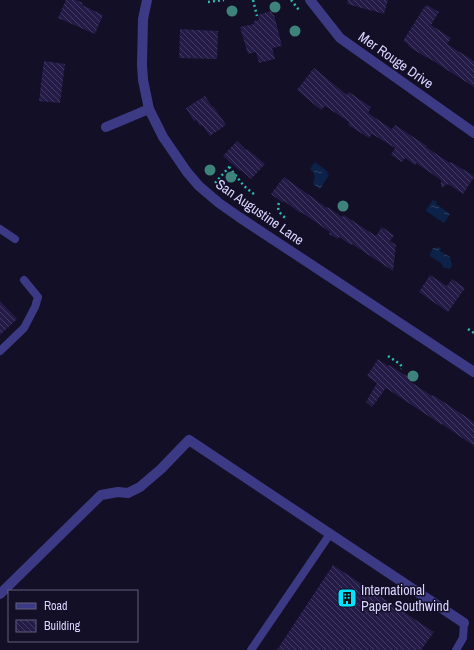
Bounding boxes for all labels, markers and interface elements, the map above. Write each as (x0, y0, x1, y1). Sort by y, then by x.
street label: Mer Rouge Drive (355, 28, 437, 92)
street label: San Augustine Lane (212, 175, 308, 249)
place label: International Paper Southwind (361, 581, 449, 615)
building icon: International Paper Southwind (336, 587, 358, 609)
legend (8, 590, 138, 642)
text: Road (44, 598, 68, 614)
text: Building (44, 618, 81, 634)

